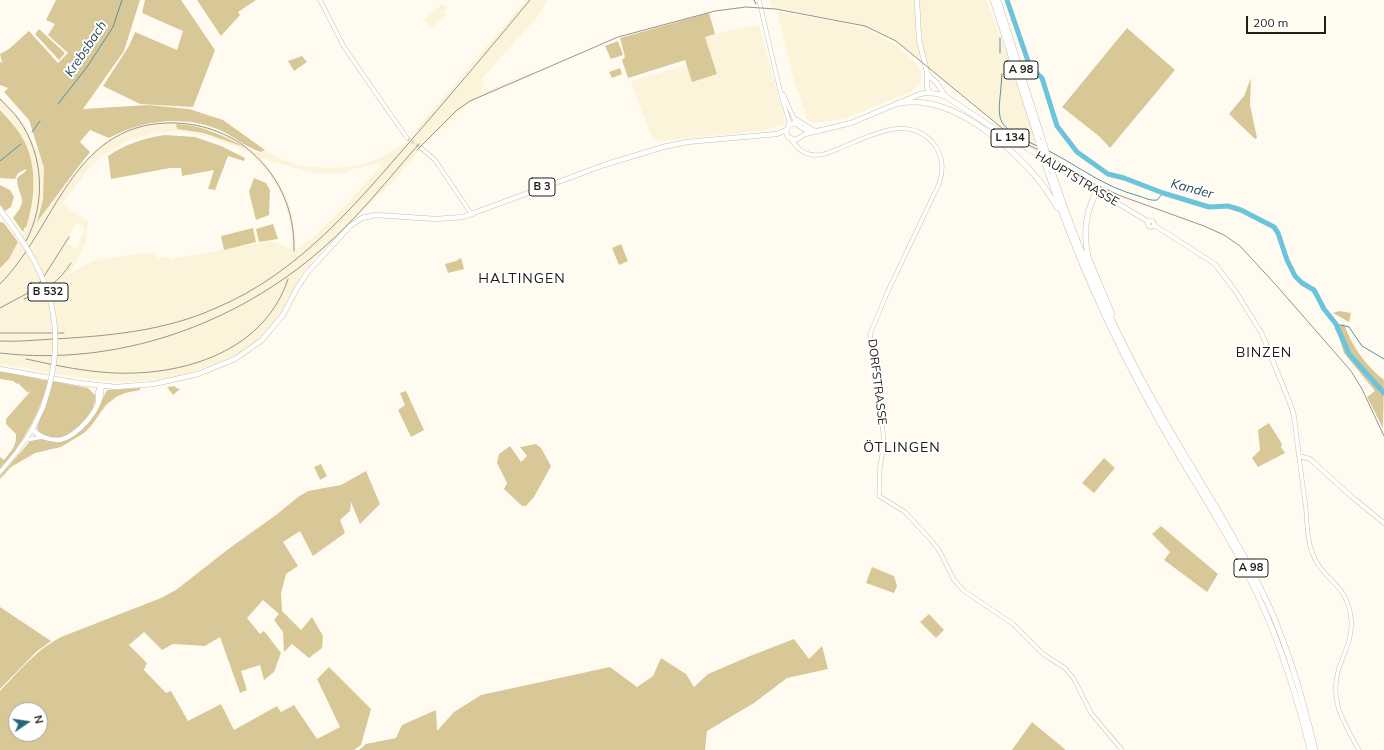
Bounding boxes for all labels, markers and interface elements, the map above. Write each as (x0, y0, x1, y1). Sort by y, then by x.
scale bar (1248, 8, 1328, 34)
text: 200 m (1253, 15, 1288, 30)
water label: Krebsbach (62, 18, 110, 80)
road number: A 98 (1004, 61, 1038, 79)
road number: L 134 (991, 129, 1029, 147)
street label: HAUPTSTRASSE (1033, 148, 1121, 210)
water label: Kander (1169, 176, 1215, 202)
road number: B 3 (529, 178, 555, 196)
district label: HALTINGEN (478, 271, 566, 287)
road number: B 532 (28, 283, 68, 301)
street label: DORFSTRASSE (865, 338, 889, 426)
district label: BINZEN (1236, 345, 1292, 361)
district label: ÖTLINGEN (863, 440, 941, 456)
road number: A 98 (1234, 559, 1268, 577)
north arrow (8, 702, 48, 742)
text: N (31, 714, 46, 725)

